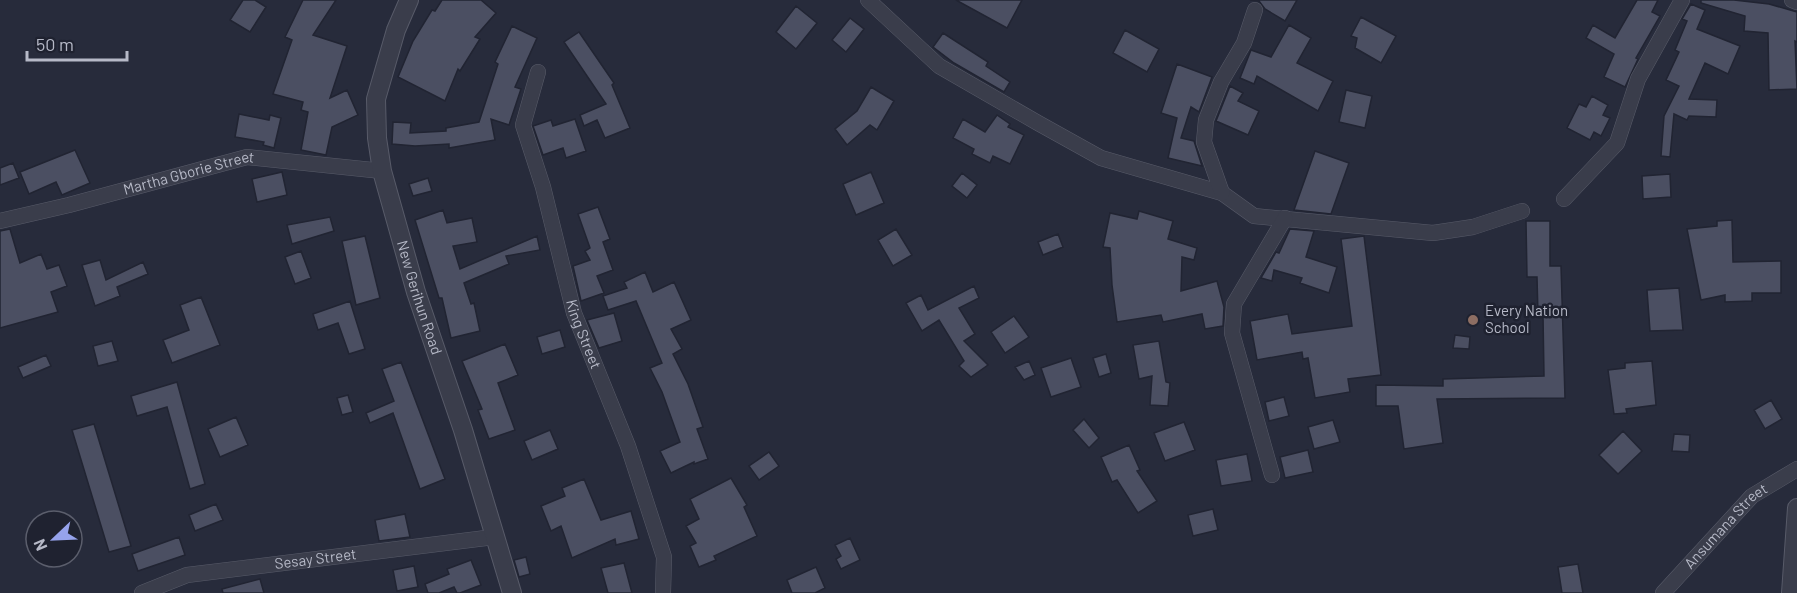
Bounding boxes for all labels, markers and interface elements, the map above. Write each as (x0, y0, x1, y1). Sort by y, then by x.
scale bar (27, 24, 128, 62)
text: 50 m (36, 33, 74, 55)
street label: Martha Gborie Street (121, 147, 255, 198)
street label: New Gerihun Road (394, 238, 447, 357)
street label: King Street (563, 297, 606, 371)
place label: Every Nation School (1485, 301, 1568, 336)
marker: Every Nation School (1466, 313, 1480, 327)
street label: Ansumana Street (1680, 479, 1770, 572)
north arrow (24, 509, 84, 569)
text: N (29, 536, 51, 554)
street label: Sesay Street (273, 544, 357, 572)

